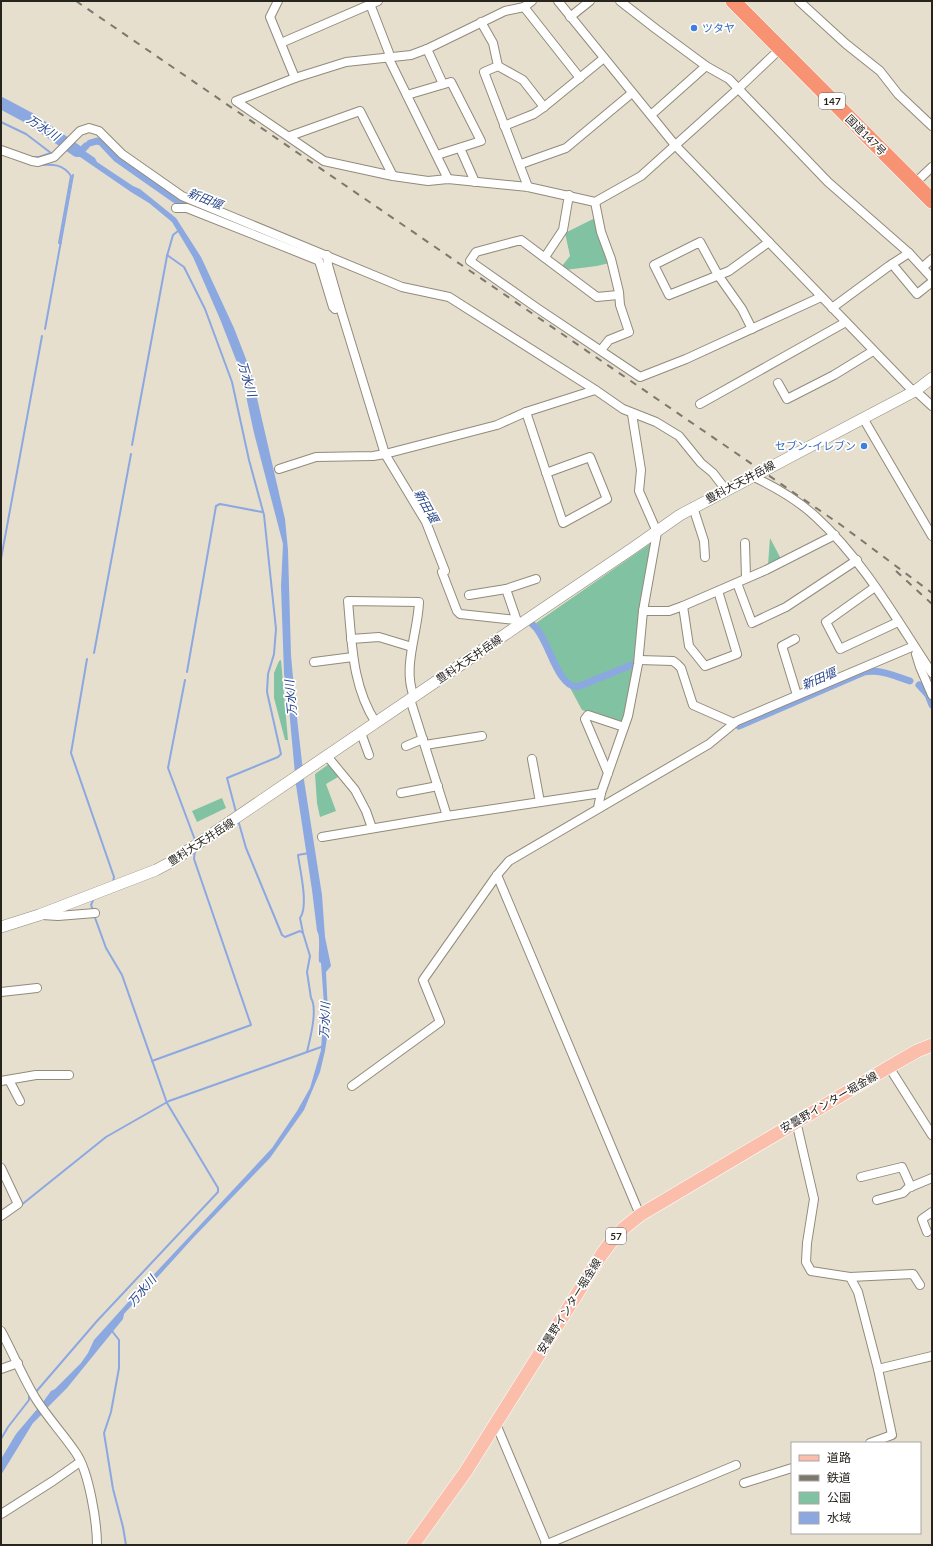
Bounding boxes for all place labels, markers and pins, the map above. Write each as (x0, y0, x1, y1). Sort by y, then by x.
place label: ツタヤ (702, 21, 735, 34)
marker: ツタヤ (689, 23, 699, 33)
place label: セブン-イレブン (775, 439, 856, 452)
marker: セブン-イレブン (859, 441, 869, 451)

